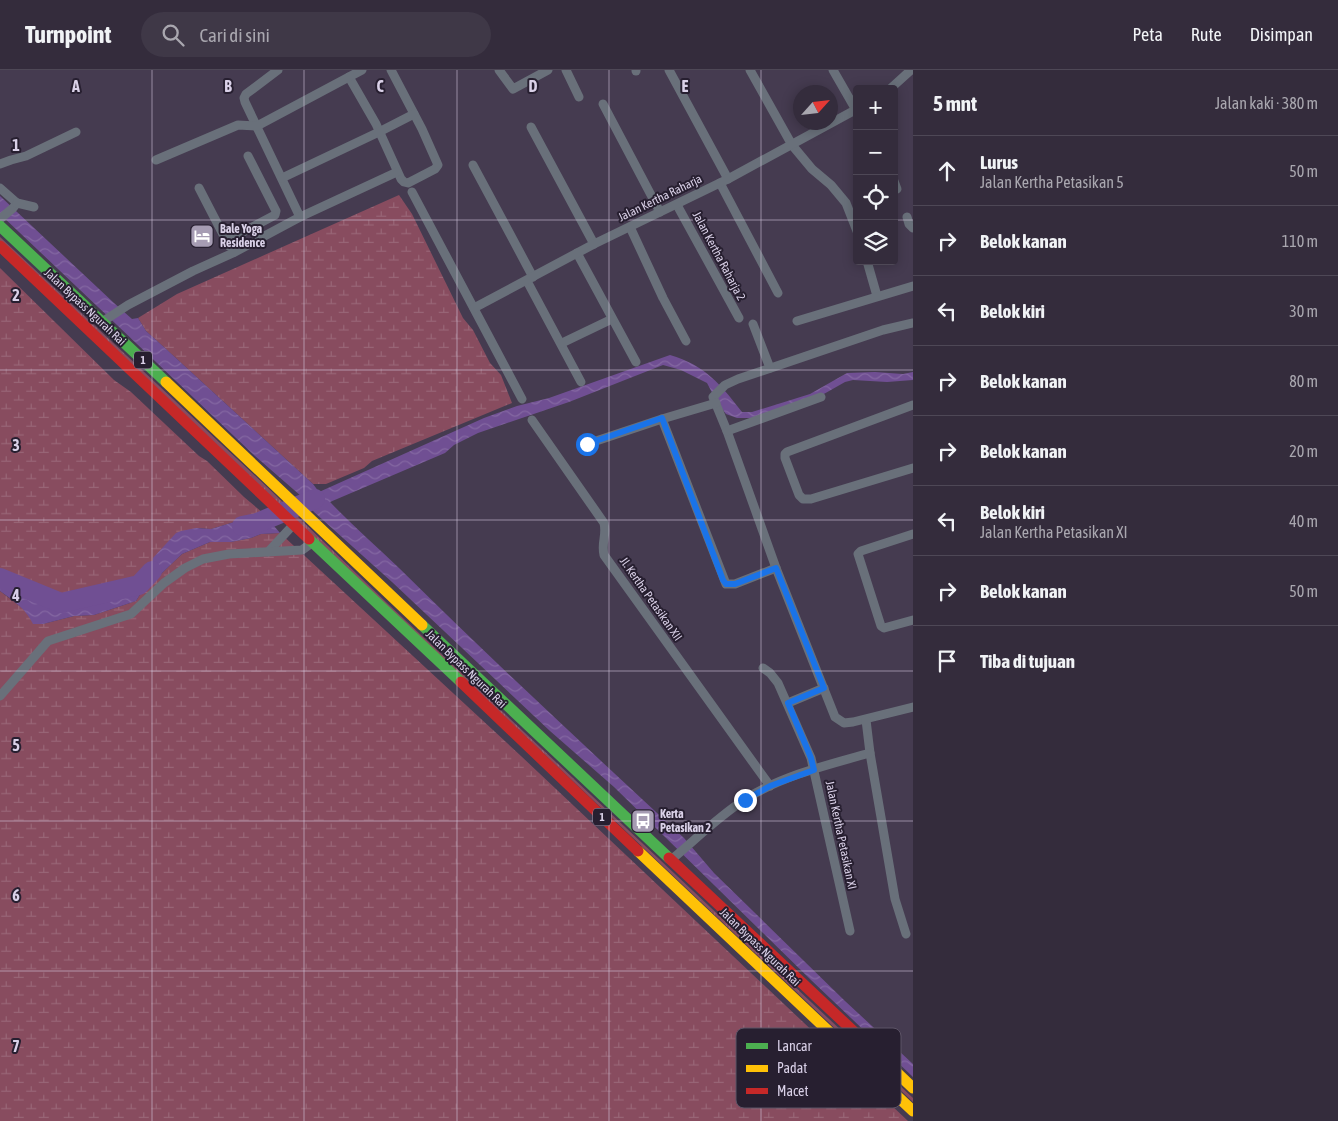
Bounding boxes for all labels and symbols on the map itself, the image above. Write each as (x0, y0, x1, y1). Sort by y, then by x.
text: A (71, 77, 80, 95)
text: B (224, 77, 232, 95)
text: C (376, 77, 384, 95)
text: D (529, 77, 538, 95)
text: E (682, 77, 689, 95)
north arrow (793, 85, 838, 130)
text: 1 (12, 136, 20, 154)
street label: Jalan Kertha Raharja (616, 172, 704, 224)
street label: Jalan Kertha Raharja 2 (690, 209, 748, 303)
place label: Bale Yoga Residence (220, 222, 266, 250)
hotel icon: Bale Yoga Residence (189, 223, 215, 249)
street label: Jalan Bypass Ngurah Rai (41, 266, 129, 348)
text: 2 (12, 286, 20, 304)
road number: 1 (134, 352, 152, 368)
route start (576, 433, 599, 456)
text: 3 (12, 436, 20, 454)
street label: Jl. Kertha Petasikan XII (617, 554, 685, 644)
text: 4 (11, 586, 20, 604)
street label: Jalan Bypass Ngurah Rai (423, 627, 509, 711)
text: 5 (12, 736, 20, 754)
street label: Jalan Kertha Petasikan XI (823, 779, 859, 891)
route end (734, 789, 757, 812)
place label: Kerta Petasikan 2 (660, 807, 712, 835)
bus stop icon: Kerta Petasikan 2 (630, 808, 656, 834)
road number: 1 (593, 809, 611, 826)
text: 6 (12, 886, 20, 904)
street label: Jalan Bypass Ngurah Rai (717, 905, 803, 989)
legend (736, 1028, 901, 1108)
text: 7 (12, 1037, 20, 1055)
text: Lancar (777, 1038, 812, 1054)
text: Padat (777, 1060, 807, 1076)
text: Macet (777, 1083, 808, 1099)

